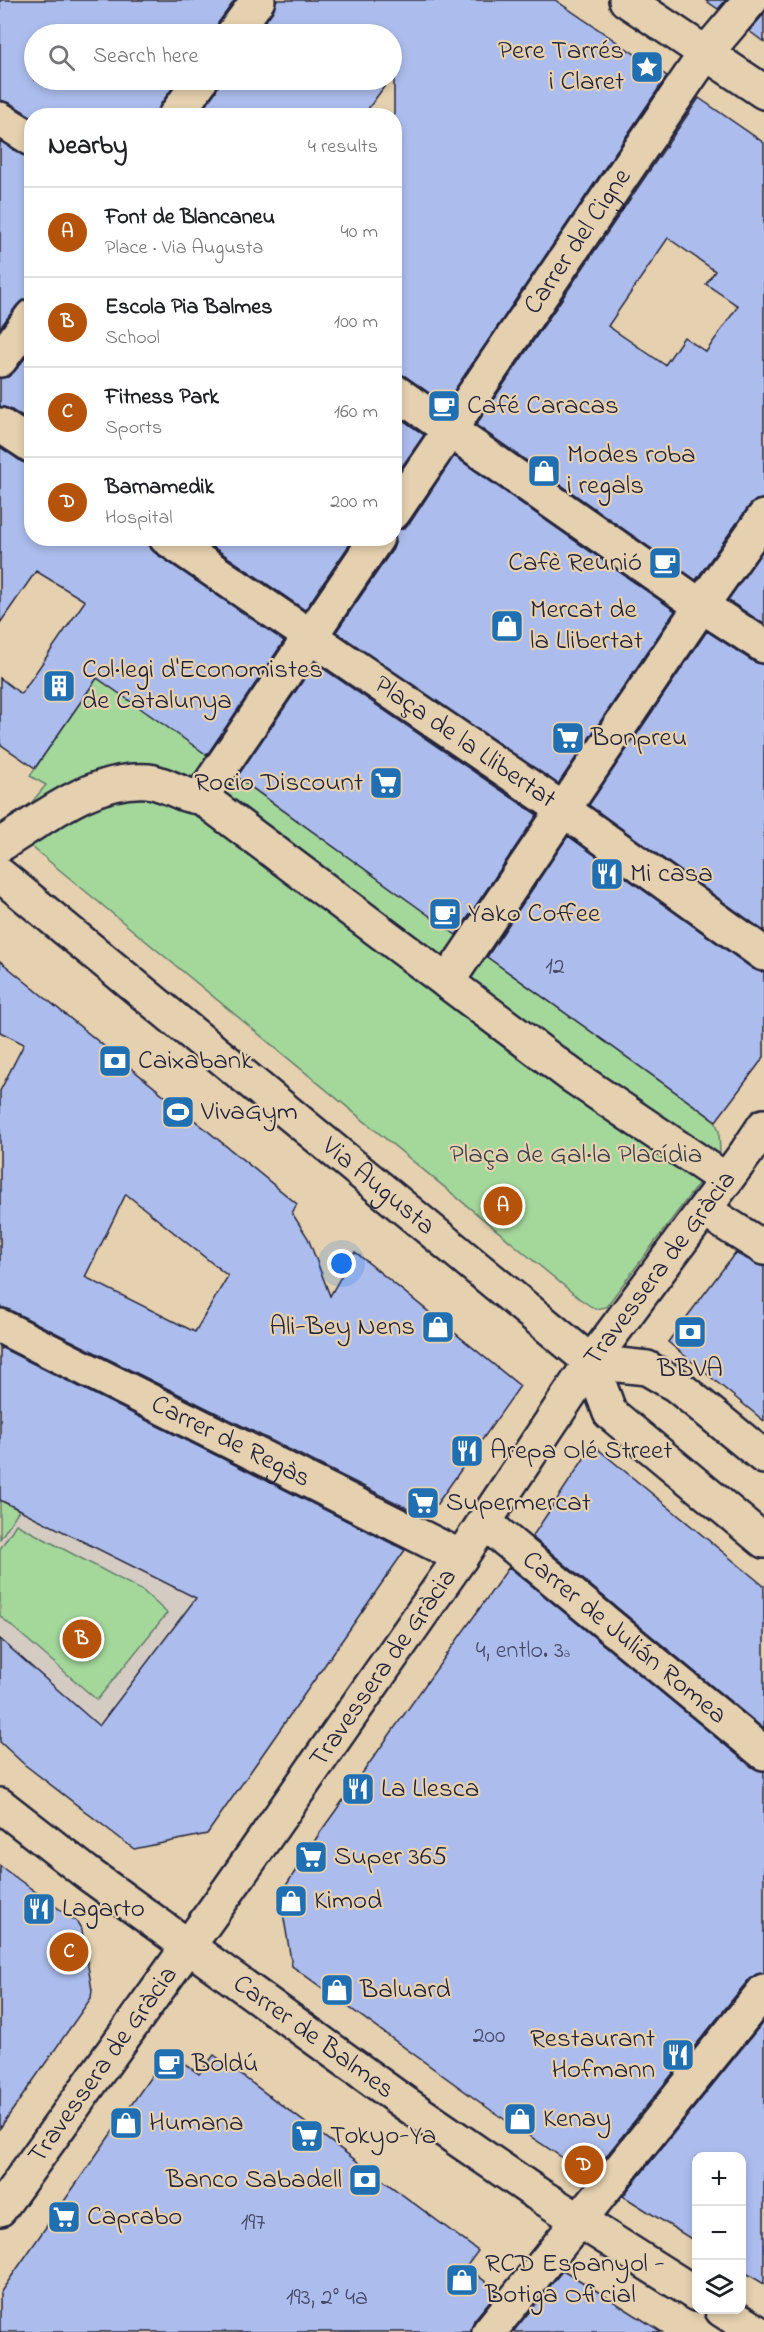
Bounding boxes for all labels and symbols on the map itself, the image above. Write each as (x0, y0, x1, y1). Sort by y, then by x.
place label: Pere Tarrés i Claret (498, 32, 624, 102)
place icon: Pere Tarrés i Claret (629, 49, 665, 85)
street label: Carrer del Cigne (514, 160, 642, 322)
place label: Café Caracas (467, 387, 619, 426)
cafe icon: Café Caracas (426, 388, 462, 424)
place label: Modes roba i regals (567, 436, 696, 506)
shop icon: Modes roba i regals (526, 453, 562, 489)
place label: Cafè Reunió (508, 544, 642, 583)
cafe icon: Cafè Reunió (647, 545, 683, 581)
place label: Mercat de la Llibertat (530, 591, 643, 661)
shop icon: Mercat de la Llibertat (489, 608, 525, 644)
place label: Col·legi d'Economistes de Catalunya (82, 651, 323, 721)
street label: Plaça de la Llibertat (366, 666, 564, 819)
building icon: Col·legi d'Economistes de Catalunya (41, 668, 77, 704)
place label: Bonpreu (590, 719, 687, 758)
supermarket icon: Bonpreu (550, 720, 586, 756)
place label: Rocio Discount (194, 764, 363, 803)
supermarket icon: Rocio Discount (368, 765, 404, 801)
place label: Mi casa (630, 855, 713, 894)
restaurant icon: Mi casa (589, 856, 625, 892)
place label: Yako Coffee (468, 895, 601, 934)
cafe icon: Yako Coffee (427, 896, 463, 932)
house number: 12 (545, 950, 565, 985)
place label: Caixabank (138, 1042, 253, 1081)
bank icon: Caixabank (97, 1043, 133, 1079)
place label: VivaGym (200, 1093, 298, 1132)
sports icon: VivaGym (160, 1094, 196, 1130)
street label: Via Augusta (312, 1127, 444, 1245)
park label: Plaça de Gal·la Placídia (450, 1136, 702, 1175)
street label: Travessera de Gràcia (574, 1162, 746, 1375)
pin: A (484, 1184, 522, 1228)
your location (327, 1249, 356, 1278)
place label: Ali-Bey Nens (269, 1308, 415, 1347)
shop icon: Ali-Bey Nens (420, 1309, 456, 1345)
bank icon: BBVA (672, 1314, 708, 1350)
place label: BBVA (656, 1350, 723, 1389)
street label: Carrer de Regàs (144, 1385, 317, 1498)
place label: Arepa Olé Street (490, 1432, 672, 1471)
restaurant icon: Arepa Olé Street (449, 1433, 485, 1469)
place label: Supermercat (446, 1484, 591, 1523)
supermarket icon: Supermercat (405, 1485, 441, 1521)
street label: Carrer de Julián Romea (513, 1541, 735, 1734)
street label: Travessera de Gràcia (300, 1560, 467, 1776)
pin: B (62, 1616, 101, 1662)
house number: 4, entlo. 3ª (476, 1634, 570, 1669)
place label: La Llesca (381, 1770, 479, 1809)
restaurant icon: La Llesca (340, 1771, 376, 1807)
place label: Super 365 (334, 1838, 447, 1877)
supermarket icon: Super 365 (293, 1839, 329, 1875)
place label: Kimod (314, 1882, 382, 1921)
shop icon: Kimod (273, 1883, 309, 1919)
place label: Lagarto (62, 1890, 145, 1929)
restaurant icon: Lagarto (21, 1891, 57, 1927)
pin: C (50, 1930, 88, 1974)
street label: Travessera de Gràcia (19, 1958, 188, 2172)
street label: Carrer de Balmes (224, 1965, 403, 2109)
place label: Baluard (359, 1971, 451, 2010)
shop icon: Baluard (319, 1972, 355, 2008)
house number: 200 (473, 2019, 505, 2054)
place label: Restaurant Hofmann (530, 2020, 655, 2090)
restaurant icon: Restaurant Hofmann (660, 2037, 696, 2073)
place label: Boldú (191, 2045, 258, 2084)
cafe icon: Boldú (151, 2046, 187, 2082)
place label: Kenay (543, 2100, 611, 2139)
shop icon: Kenay (502, 2101, 538, 2137)
place label: Humana (149, 2104, 243, 2143)
shop icon: Humana (108, 2105, 144, 2141)
place label: Tokyo-Ya (330, 2117, 436, 2156)
supermarket icon: Tokyo-Ya (289, 2118, 325, 2154)
pin: D (564, 2142, 604, 2188)
place label: Banco Sabadell (165, 2161, 342, 2200)
bank icon: Banco Sabadell (347, 2162, 383, 2198)
place label: Caprabo (87, 2198, 182, 2237)
supermarket icon: Caprabo (46, 2199, 82, 2235)
house number: 197 (241, 2206, 265, 2241)
place label: RCD Espanyol - Botiga Oficial (484, 2245, 665, 2315)
shop icon: RCD Espanyol - Botiga Oficial (444, 2262, 480, 2298)
house number: 193, 2° 4a (286, 2281, 368, 2316)

